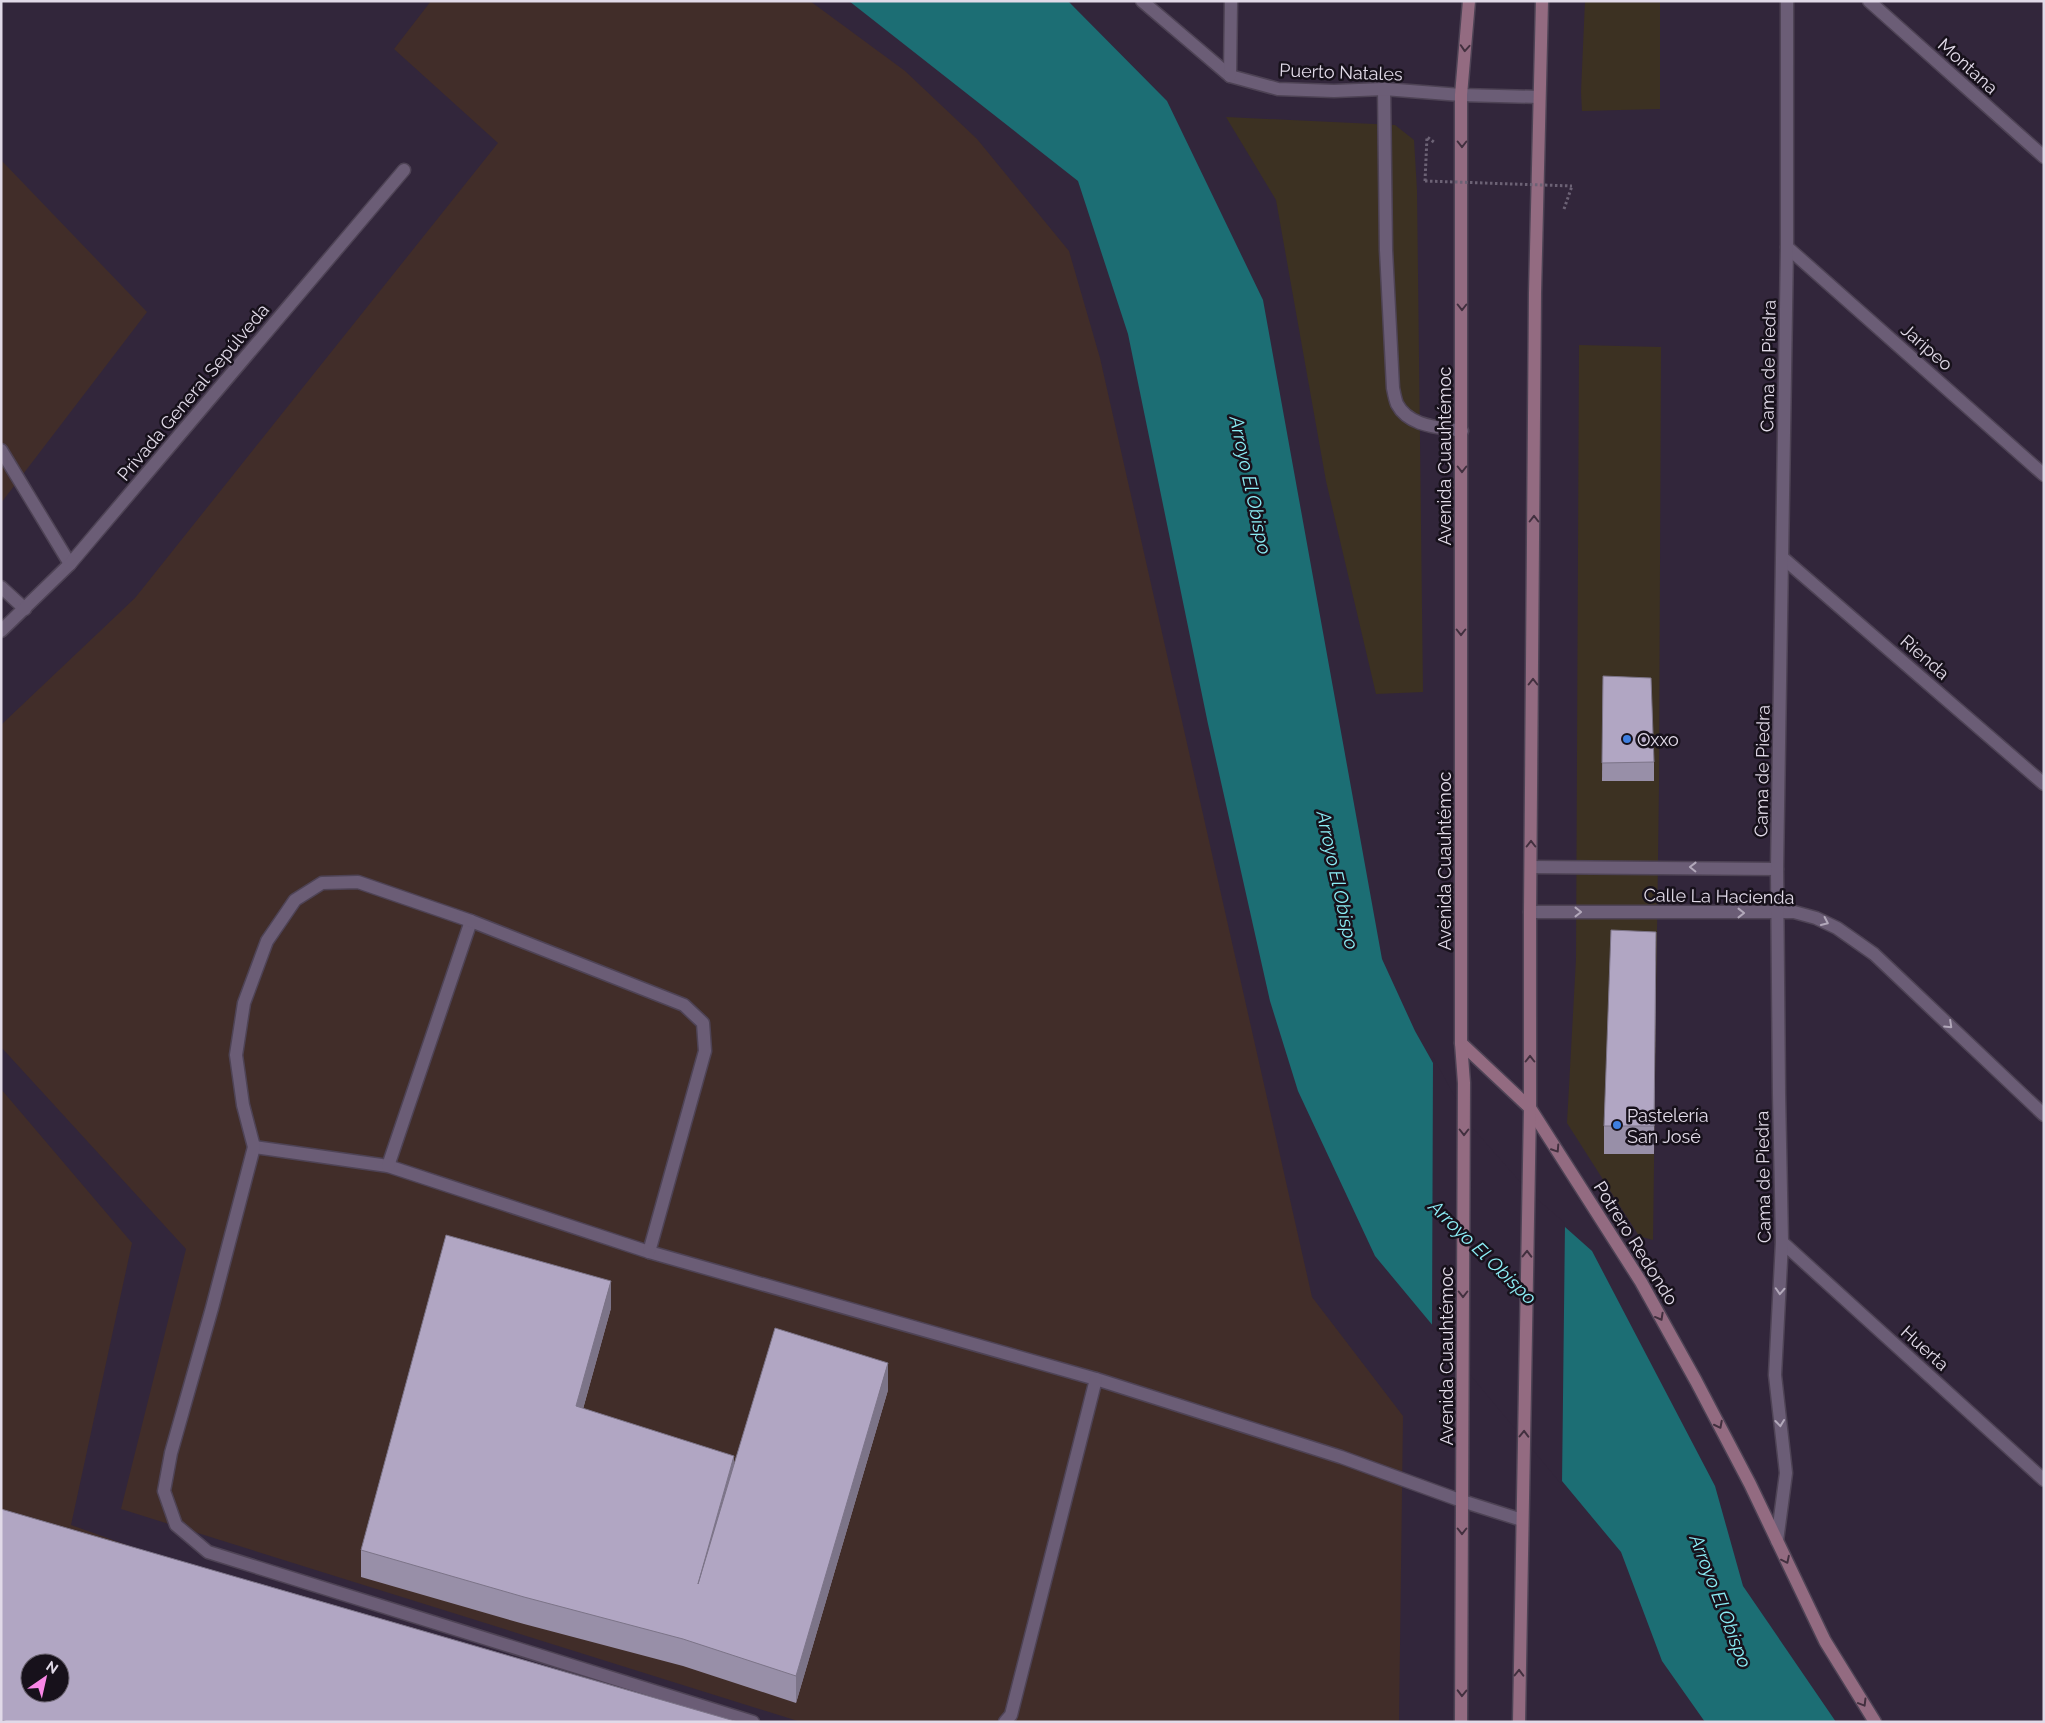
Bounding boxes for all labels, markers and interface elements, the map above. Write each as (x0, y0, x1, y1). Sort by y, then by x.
street label: Montana (1934, 34, 2002, 98)
one-way arrow (1460, 45, 1471, 53)
street label: Puerto Natales (1279, 59, 1403, 85)
one-way arrow (1457, 140, 1467, 148)
street label: Privada General Sepúlveda (113, 299, 273, 485)
street label: Cama de Piedra (1756, 300, 1780, 432)
one-way arrow (1457, 303, 1467, 311)
street label: Jaripeo (1897, 319, 1957, 375)
street label: Avenida Cuauhtémoc (1434, 366, 1455, 545)
water label: Arroyo El Obispo (1225, 413, 1276, 556)
one-way arrow (1457, 466, 1467, 473)
one-way arrow (1529, 515, 1539, 522)
one-way arrow (1456, 628, 1466, 636)
street label: Rienda (1896, 630, 1954, 684)
one-way arrow (1527, 677, 1538, 685)
street label: Cama de Piedra (1750, 705, 1774, 837)
place label: Oxxo (1637, 729, 1679, 750)
marker: Oxxo (1621, 733, 1633, 745)
street label: Avenida Cuauhtémoc (1434, 771, 1455, 950)
water label: Arroyo El Obispo (1312, 808, 1363, 951)
one-way arrow (1526, 840, 1536, 848)
one-way arrow (1689, 862, 1697, 872)
street label: Calle La Hacienda (1643, 884, 1795, 908)
one-way arrow (1575, 907, 1583, 917)
one-way arrow (1737, 907, 1745, 918)
one-way arrow (1820, 916, 1829, 926)
one-way arrow (1943, 1019, 1952, 1028)
one-way arrow (1525, 1055, 1535, 1062)
place label: Pastelería San José (1627, 1105, 1709, 1147)
street label: Cama de Piedra (1751, 1111, 1775, 1243)
marker: Pastelería San José (1611, 1119, 1623, 1131)
one-way arrow (1459, 1128, 1469, 1136)
one-way arrow (1550, 1143, 1559, 1153)
street label: Potrero Redondo (1590, 1177, 1683, 1309)
water label: Arroyo El Obispo (1424, 1194, 1541, 1309)
one-way arrow (1522, 1250, 1532, 1258)
street label: Avenida Cuauhtémoc (1436, 1266, 1457, 1445)
one-way arrow (1774, 1287, 1785, 1295)
one-way arrow (1458, 1291, 1468, 1299)
one-way arrow (1654, 1311, 1664, 1320)
street label: Huerta (1897, 1321, 1953, 1375)
one-way arrow (1713, 1419, 1723, 1428)
one-way arrow (1774, 1419, 1785, 1427)
one-way arrow (1519, 1430, 1529, 1438)
one-way arrow (1457, 1528, 1467, 1535)
water label: Arroyo El Obispo (1685, 1530, 1757, 1671)
one-way arrow (1780, 1555, 1790, 1564)
north arrow (20, 1653, 70, 1703)
text: N (43, 1658, 61, 1677)
one-way arrow (1514, 1669, 1525, 1677)
one-way arrow (1457, 1690, 1467, 1698)
one-way arrow (1857, 1697, 1867, 1706)

